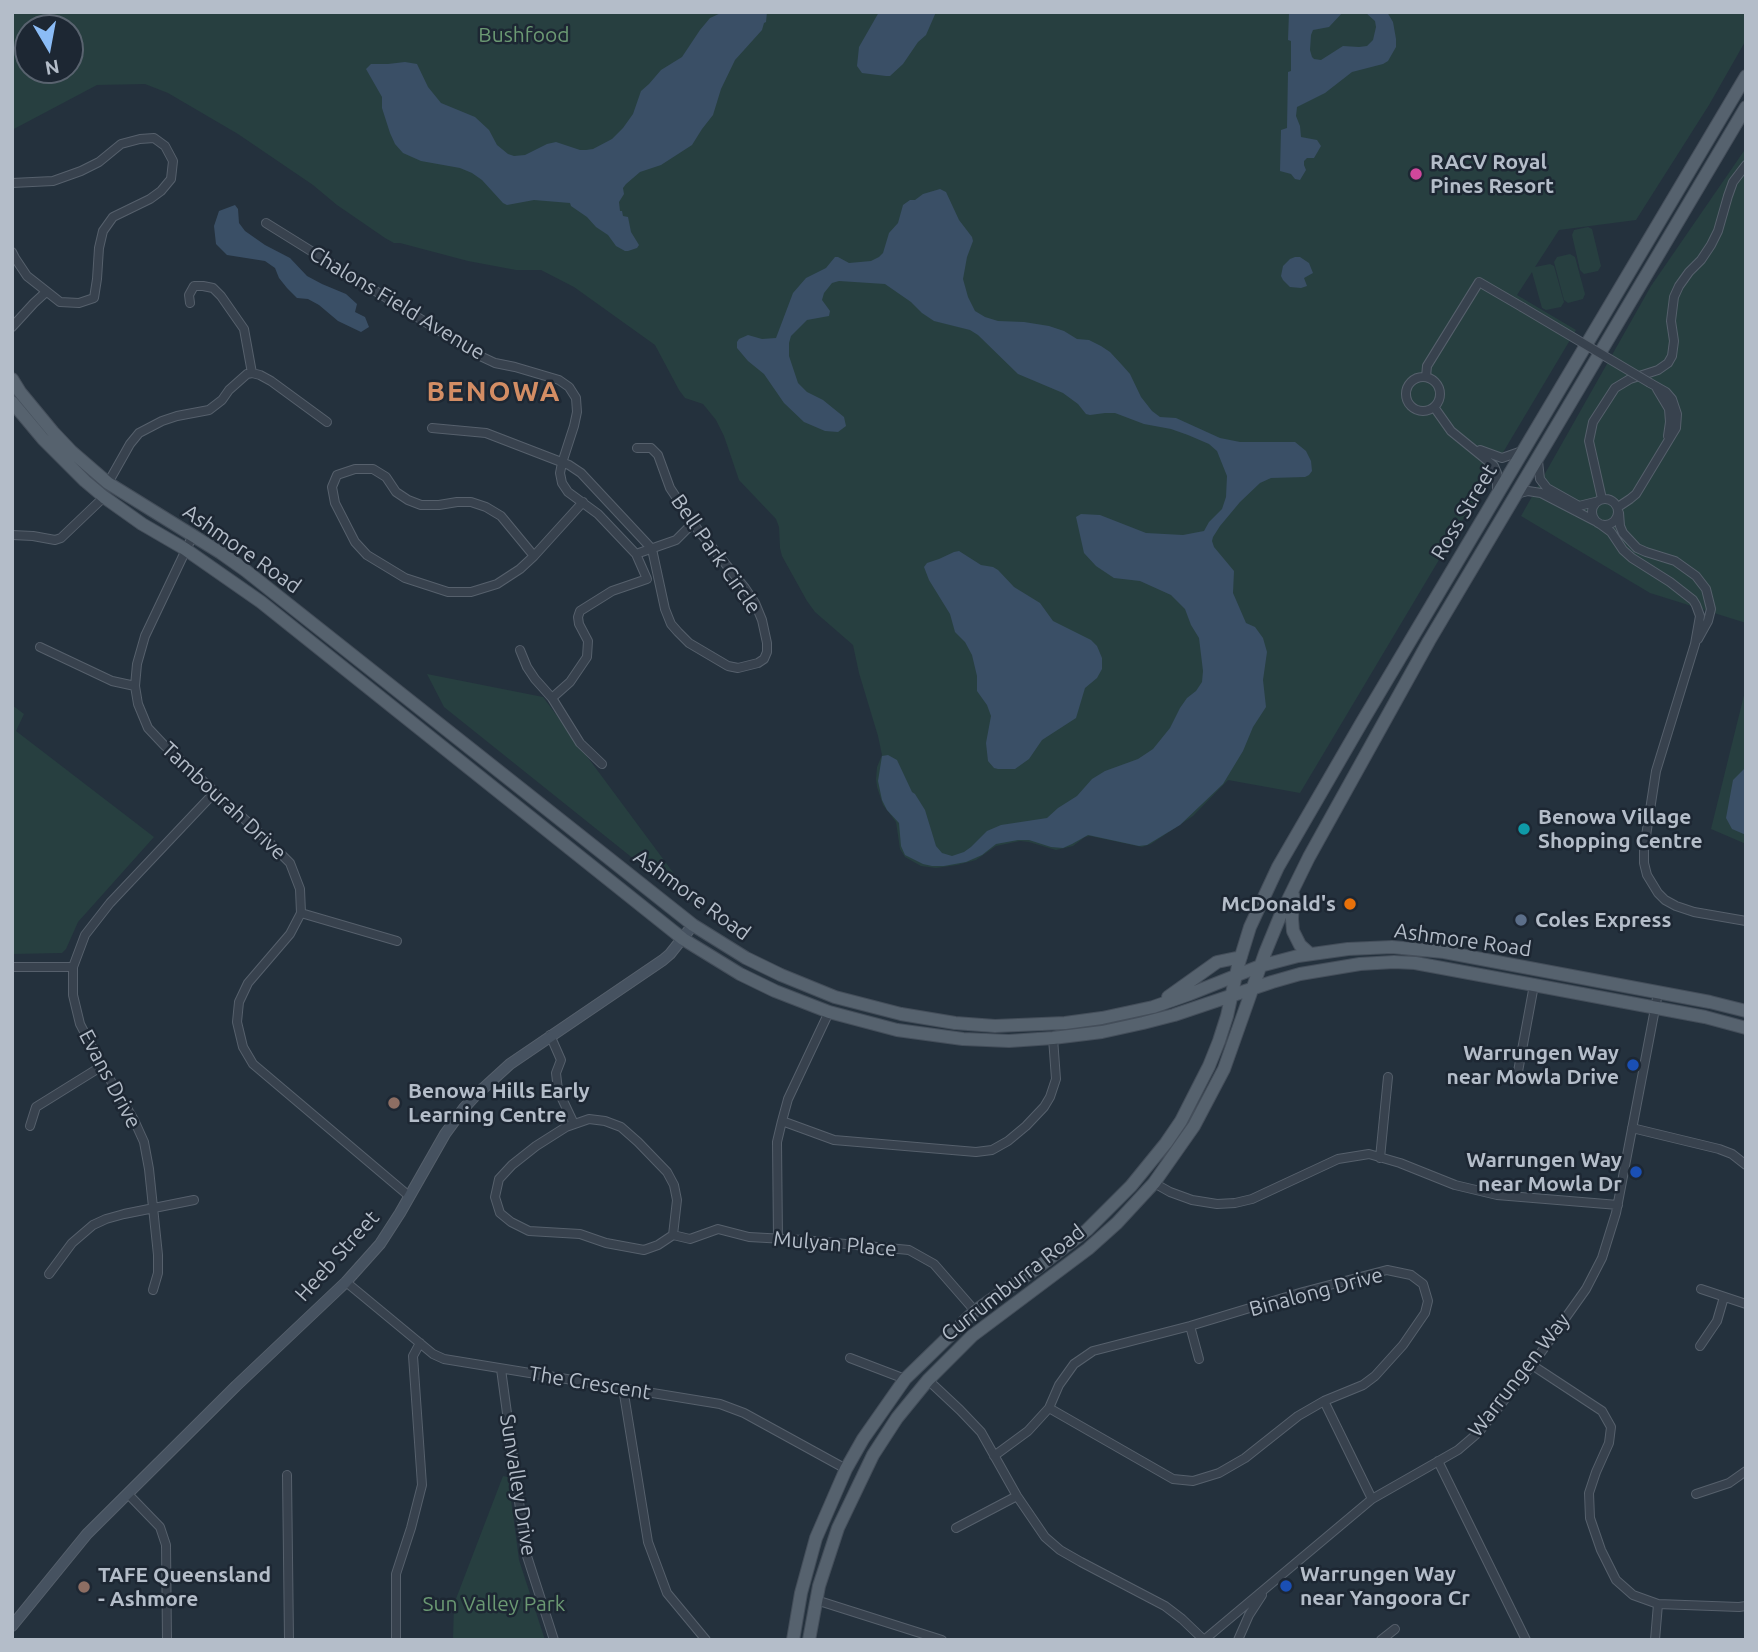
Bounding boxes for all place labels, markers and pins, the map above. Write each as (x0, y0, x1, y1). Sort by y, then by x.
place label: RACV Royal Pines Resort (1430, 149, 1554, 199)
marker: RACV Royal Pines Resort (1408, 166, 1424, 182)
place label: Benowa Village Shopping Centre (1538, 804, 1703, 854)
marker: Benowa Village Shopping Centre (1516, 821, 1532, 837)
place label: McDonald's (1221, 891, 1336, 917)
marker: McDonald's (1342, 896, 1358, 912)
place label: Coles Express (1535, 907, 1671, 933)
marker: Coles Express (1513, 912, 1529, 928)
place label: Warrungen Way near Mowla Drive (1446, 1040, 1619, 1090)
marker: Warrungen Way near Mowla Drive (1625, 1057, 1641, 1073)
place label: Benowa Hills Early Learning Centre (408, 1078, 590, 1128)
marker: Benowa Hills Early Learning Centre (386, 1095, 402, 1111)
place label: Warrungen Way near Mowla Dr (1466, 1147, 1622, 1197)
marker: Warrungen Way near Mowla Dr (1628, 1164, 1644, 1180)
place label: Warrungen Way near Yangoora Cr (1300, 1561, 1470, 1611)
place label: TAFE Queensland - Ashmore (98, 1562, 271, 1612)
marker: Warrungen Way near Yangoora Cr (1278, 1578, 1294, 1594)
marker: TAFE Queensland - Ashmore (76, 1579, 92, 1595)

